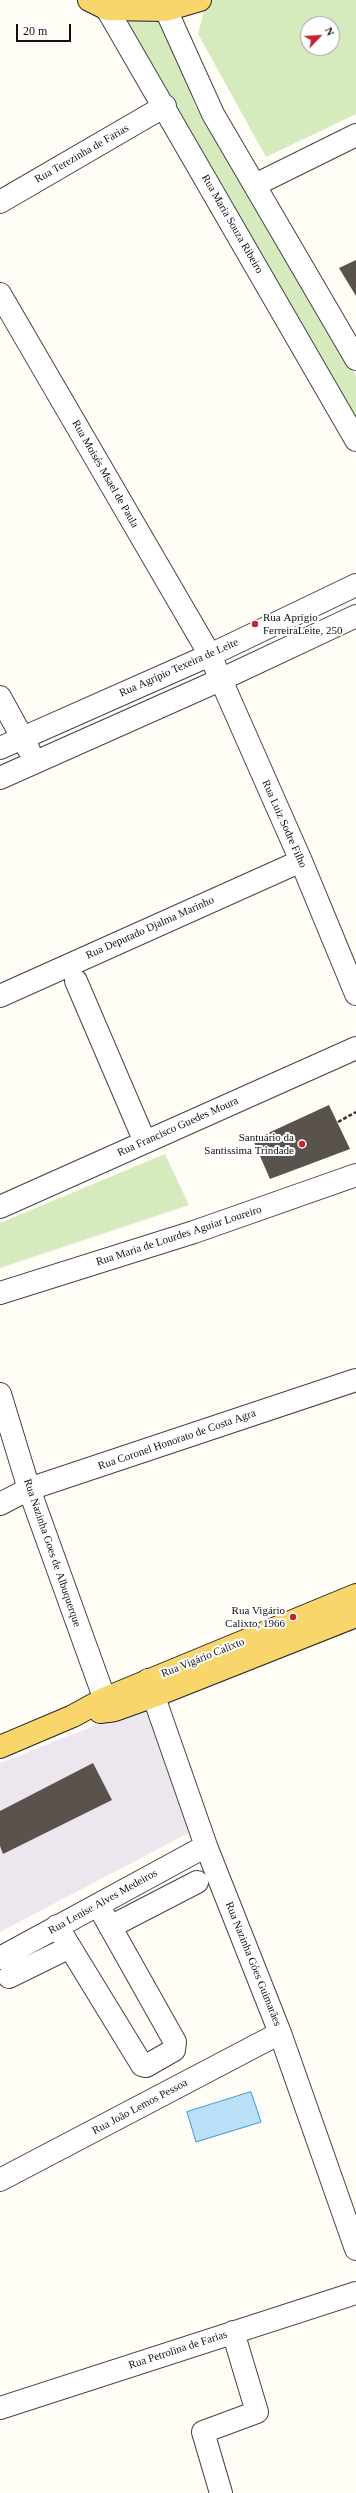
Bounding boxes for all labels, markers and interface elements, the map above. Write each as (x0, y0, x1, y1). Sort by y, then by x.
scale bar (18, 16, 73, 42)
north arrow (300, 16, 340, 56)
text: 20 m (23, 24, 47, 38)
text: N (323, 25, 337, 37)
street label: Rua Terezinha de Farias (33, 122, 131, 186)
street label: Rua Maria Souza Ribeiro (198, 172, 266, 276)
street label: Rua Moisés Msael de Paula (69, 418, 141, 530)
place label: Rua Aprígio FerreiraLeite, 250 (263, 611, 342, 637)
marker: Rua Aprígio FerreiraLeite, 250 (250, 619, 260, 629)
street label: Rua Agrípio Texeira de Leite (118, 636, 240, 700)
street label: Rua Luiz Sodre Filho (259, 778, 309, 870)
street label: Rua Deputado Djalma Marinho (84, 894, 216, 962)
street label: Rua Francisco Guedes Moura (115, 1094, 241, 1160)
place label: Santuário da Santissima Trindade (204, 1131, 294, 1157)
marker: Santuário da Santissima Trindade (297, 1139, 307, 1149)
street label: Rua Maria de Lourdes Aguiar Loureiro (95, 1203, 263, 1269)
street label: Rua Coronel Honorato de Costa Agra (96, 1407, 258, 1473)
street label: Rua Nazinha Goes de Albuquerque (20, 1477, 84, 1629)
place label: Rua Vigário Calixto, 1966 (225, 1604, 285, 1630)
marker: Rua Vigário Calixto, 1966 (288, 1612, 298, 1622)
street label: Rua Vigário Calixto (159, 1635, 247, 1681)
street label: Rua Lenise Alves Medeiros (46, 1867, 160, 1937)
street label: Rua Nazinha Góes Guimarães (222, 1900, 284, 2028)
street label: Rua João Lemos Pessoa (90, 2076, 190, 2138)
street label: Rua Petrolina de Farias (127, 2328, 229, 2372)

